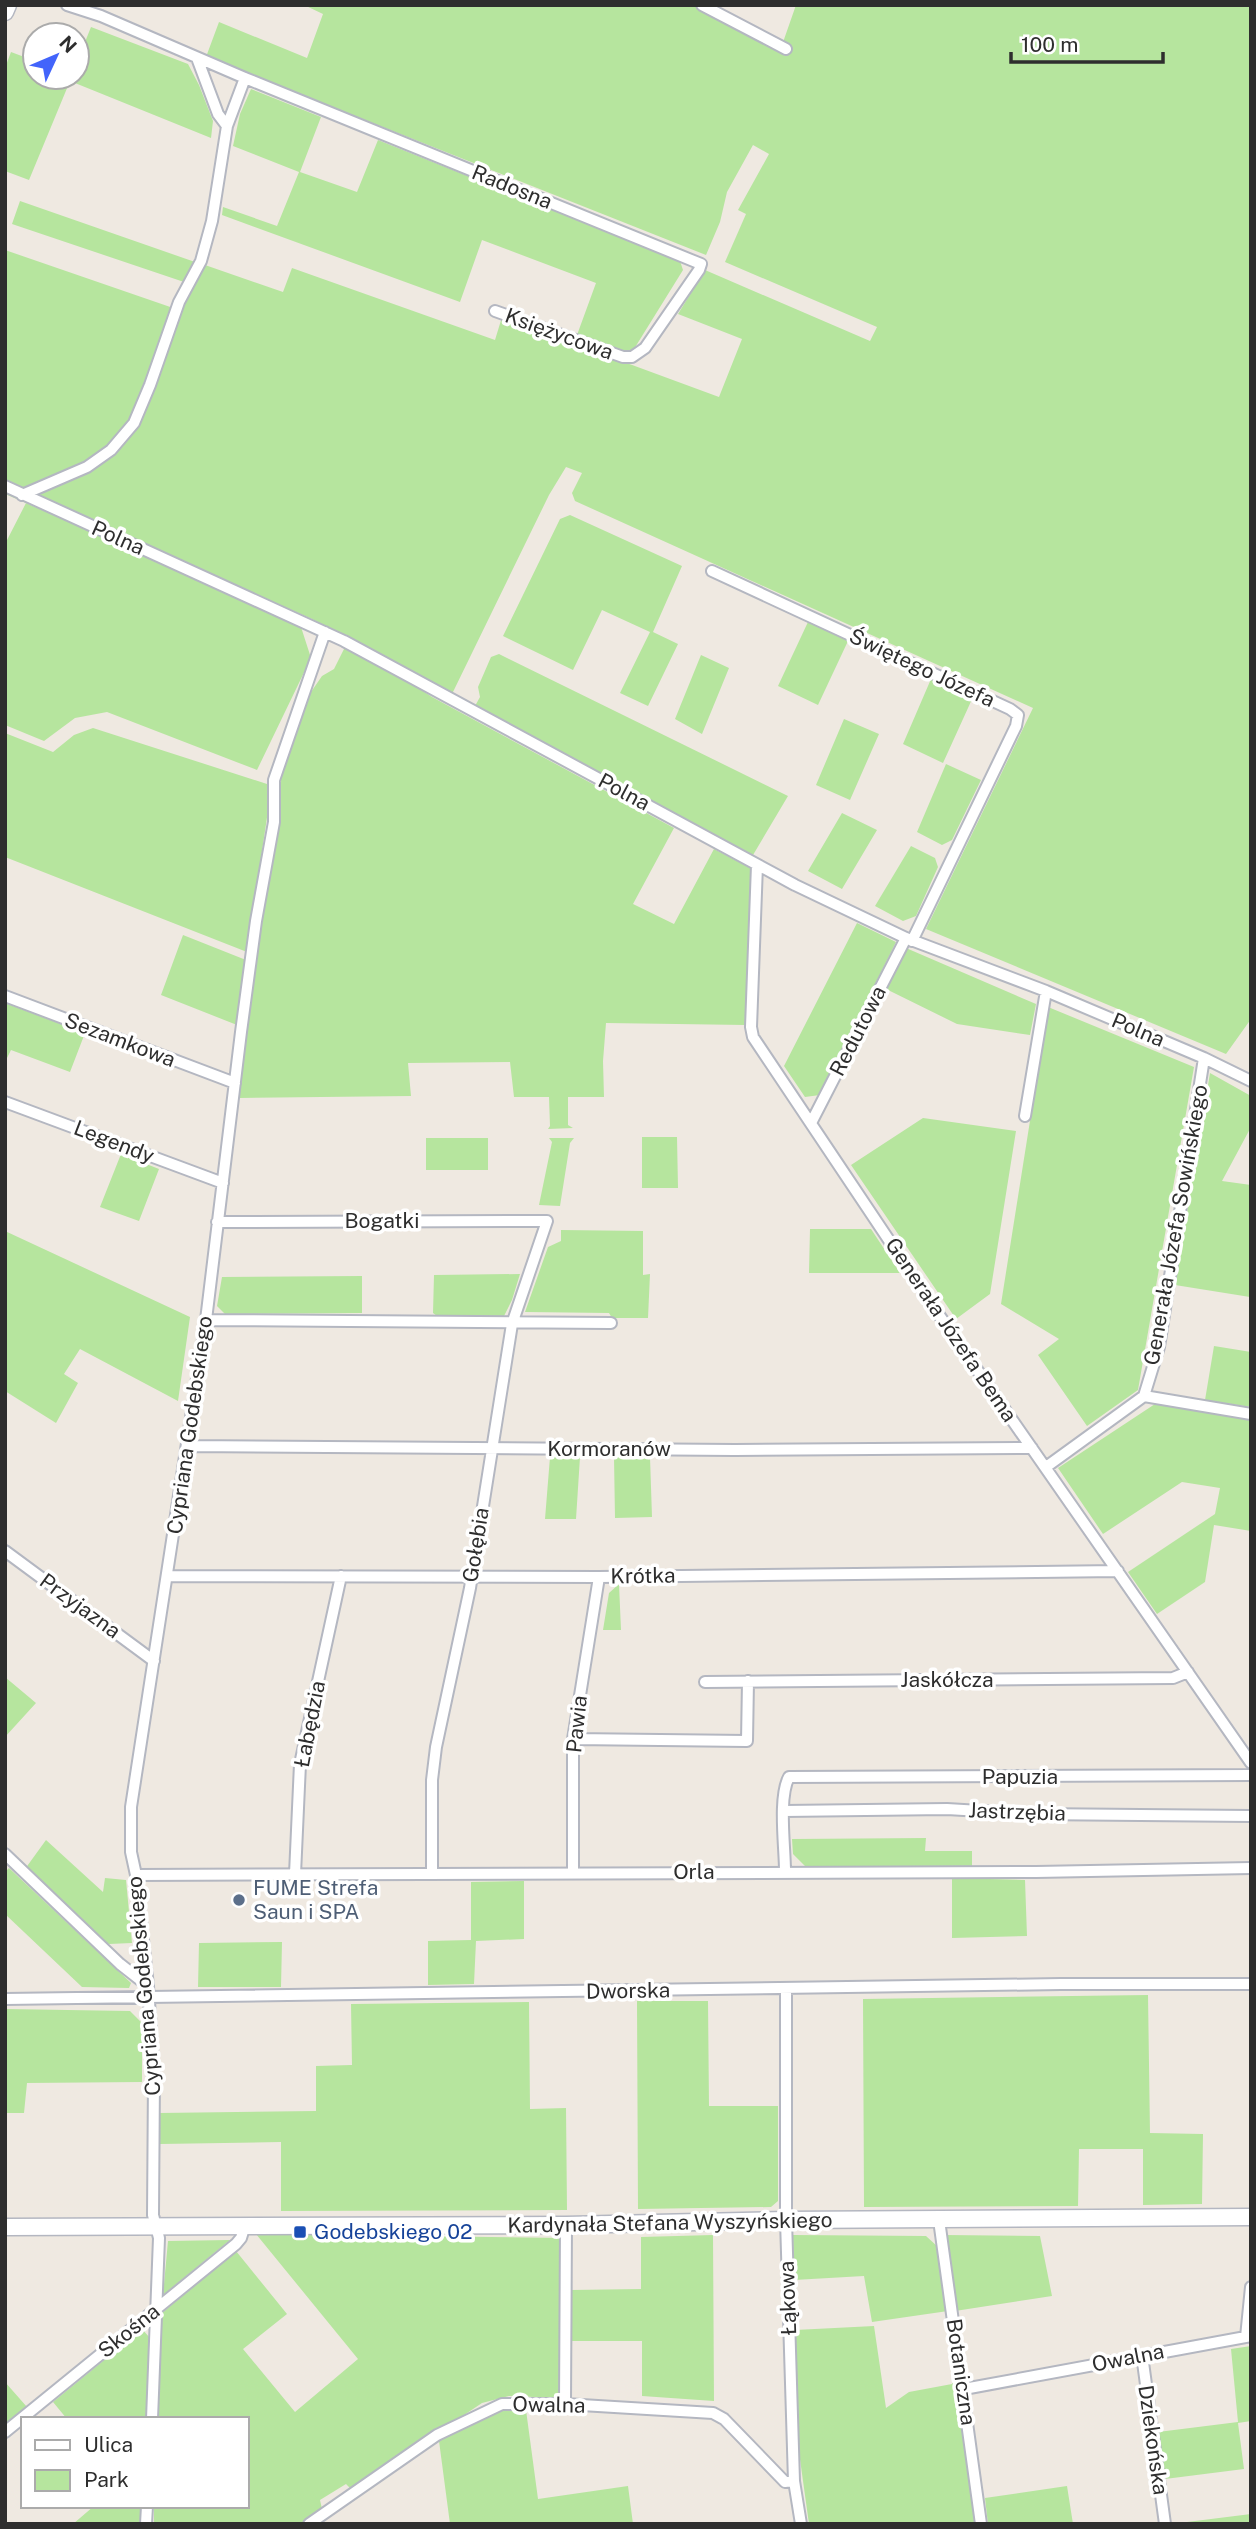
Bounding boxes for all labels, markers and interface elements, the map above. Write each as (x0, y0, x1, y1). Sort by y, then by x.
north arrow (21, 21, 91, 91)
scale bar (1011, 21, 1163, 65)
text: N (55, 31, 81, 57)
text: 100 m (1021, 32, 1078, 57)
street label: Radosna (468, 159, 556, 214)
street label: Księżycowa (502, 302, 617, 365)
street label: Polna (88, 515, 148, 560)
street label: Świętego Józefa (845, 623, 999, 712)
street label: Polna (594, 768, 654, 816)
street label: Redutowa (824, 982, 891, 1080)
street label: Sezamkowa (61, 1007, 179, 1072)
street label: Polna (1108, 1007, 1168, 1052)
street label: Generała Józefa Sowińskiego (1138, 1083, 1213, 1367)
street label: Legendy (70, 1115, 158, 1168)
street label: Bogatki (344, 1208, 420, 1233)
street label: Generała Józefa Bema (880, 1233, 1022, 1427)
street label: Cypriana Godebskiego (162, 1314, 217, 1536)
street label: Kormoranów (547, 1436, 671, 1461)
street label: Gołębia (457, 1506, 494, 1584)
street label: Krótka (610, 1562, 676, 1589)
street label: Przyjazna (35, 1568, 126, 1643)
street label: Jaskółcza (900, 1667, 994, 1692)
street label: Łabędzia (289, 1679, 330, 1769)
street label: Pawia (561, 1694, 592, 1754)
street label: Papuzia (982, 1764, 1058, 1789)
street label: Jastrzębia (968, 1797, 1066, 1826)
street label: Orla (673, 1859, 715, 1884)
street label: Cypriana Godebskiego (121, 1875, 166, 2097)
place label: FUME Strefa Saun i SPA (253, 1875, 378, 1924)
marker: FUME Strefa Saun i SPA (231, 1892, 247, 1908)
street label: Dworska (586, 1977, 670, 2004)
street label: Kardynała Stefana Wyszyńskiego (507, 2207, 833, 2238)
place label: Godebskiego 02 (314, 2219, 473, 2244)
marker: Godebskiego 02 (292, 2224, 308, 2240)
street label: Łąkowa (774, 2260, 801, 2336)
street label: Skośna (93, 2298, 164, 2363)
street label: Botaniczna (942, 2317, 981, 2427)
street label: Owalna (1090, 2338, 1166, 2377)
street label: Dziekońska (1133, 2383, 1174, 2496)
street label: Owalna (512, 2391, 586, 2418)
legend (21, 2417, 248, 2508)
text: Ulica (84, 2432, 133, 2457)
text: Park (84, 2467, 129, 2492)

